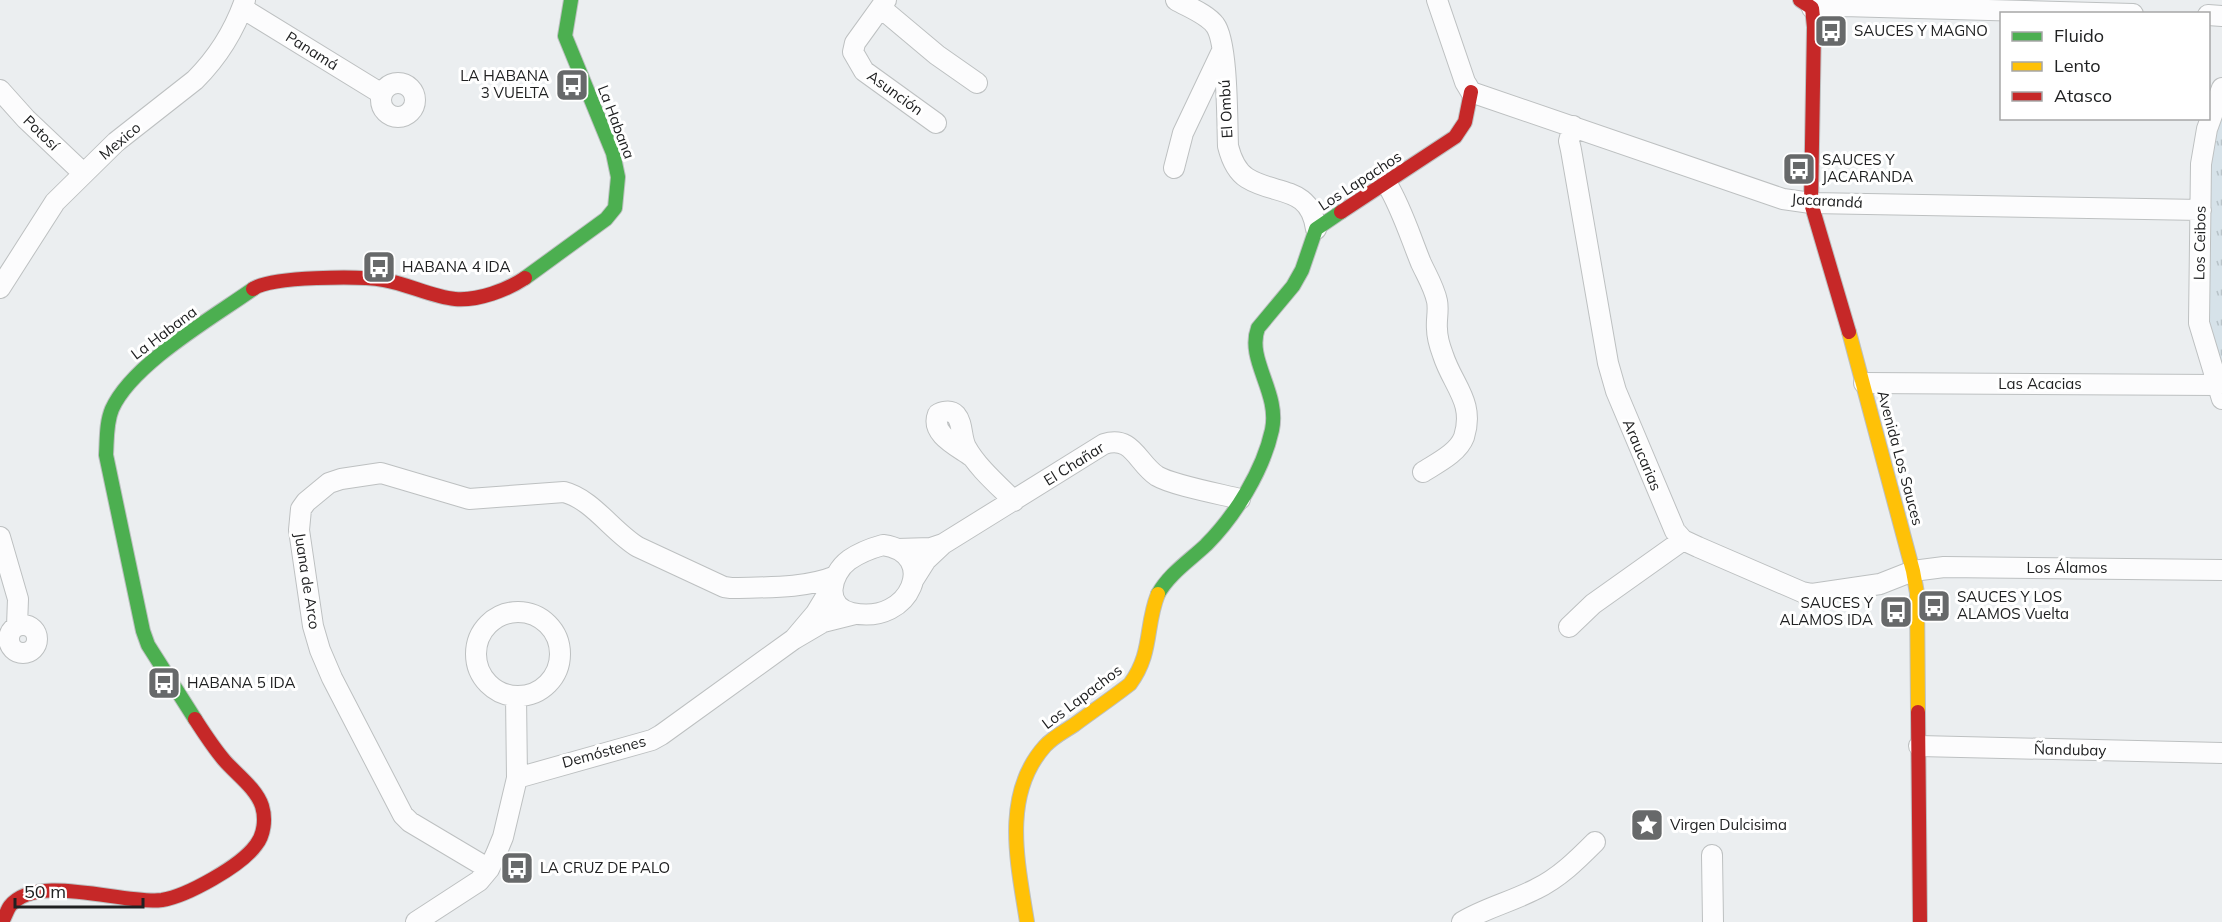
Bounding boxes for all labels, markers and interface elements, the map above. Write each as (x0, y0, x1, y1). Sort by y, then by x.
legend (2000, 12, 2210, 120)
bus stop icon: SAUCES Y MAGNO (1813, 13, 1849, 49)
place label: SAUCES Y MAGNO (1854, 21, 1988, 40)
text: Fluido (2054, 24, 2104, 47)
street label: Panamá (282, 27, 342, 74)
text: Lento (2054, 54, 2101, 77)
place label: LA HABANA 3 VUELTA (460, 66, 549, 102)
street label: Asunción (864, 66, 927, 119)
bus stop icon: LA HABANA 3 VUELTA (554, 67, 590, 103)
street label: El Ombú (1214, 79, 1237, 139)
street label: La Habana (594, 82, 639, 161)
text: Atasco (2054, 84, 2112, 107)
street label: Potosí (19, 111, 64, 155)
street label: Mexico (95, 118, 144, 163)
street label: Los Lapachos (1315, 147, 1405, 215)
place label: SAUCES Y JACARANDA (1822, 150, 1913, 186)
bus stop icon: SAUCES Y JACARANDA (1781, 151, 1817, 187)
street label: Jacarandá (1791, 189, 1863, 212)
street label: Los Ceibos (2189, 206, 2210, 280)
bus stop icon: HABANA 4 IDA (361, 249, 397, 285)
place label: HABANA 4 IDA (402, 257, 511, 276)
street label: La Habana (127, 302, 200, 363)
street label: Las Acacias (1998, 374, 2082, 393)
street label: Avenida Los Sauces (1873, 388, 1928, 527)
street label: Araucarias (1619, 416, 1666, 493)
street label: El Chañar (1040, 437, 1108, 490)
street label: Juana de Arco (290, 531, 325, 631)
street label: Los Álamos (2027, 558, 2107, 577)
place label: SAUCES Y LOS ALAMOS Vuelta (1957, 587, 2069, 623)
bus stop icon: SAUCES Y LOS ALAMOS Vuelta (1916, 588, 1952, 624)
place label: SAUCES Y ALAMOS IDA (1779, 593, 1874, 629)
bus stop icon: SAUCES Y ALAMOS IDA (1878, 594, 1914, 630)
street label: Los Lapachos (1038, 660, 1126, 733)
bus stop icon: HABANA 5 IDA (146, 665, 182, 701)
place label: HABANA 5 IDA (187, 673, 296, 692)
street label: Demóstenes (560, 731, 648, 772)
street label: Ñandubay (2034, 739, 2106, 760)
place icon: Virgen Dulcisima (1629, 807, 1665, 843)
place label: Virgen Dulcisima (1670, 815, 1787, 834)
bus stop icon: LA CRUZ DE PALO (499, 850, 535, 886)
place label: LA CRUZ DE PALO (540, 858, 670, 877)
scale bar (15, 871, 142, 909)
text: 50 m (24, 880, 66, 903)

